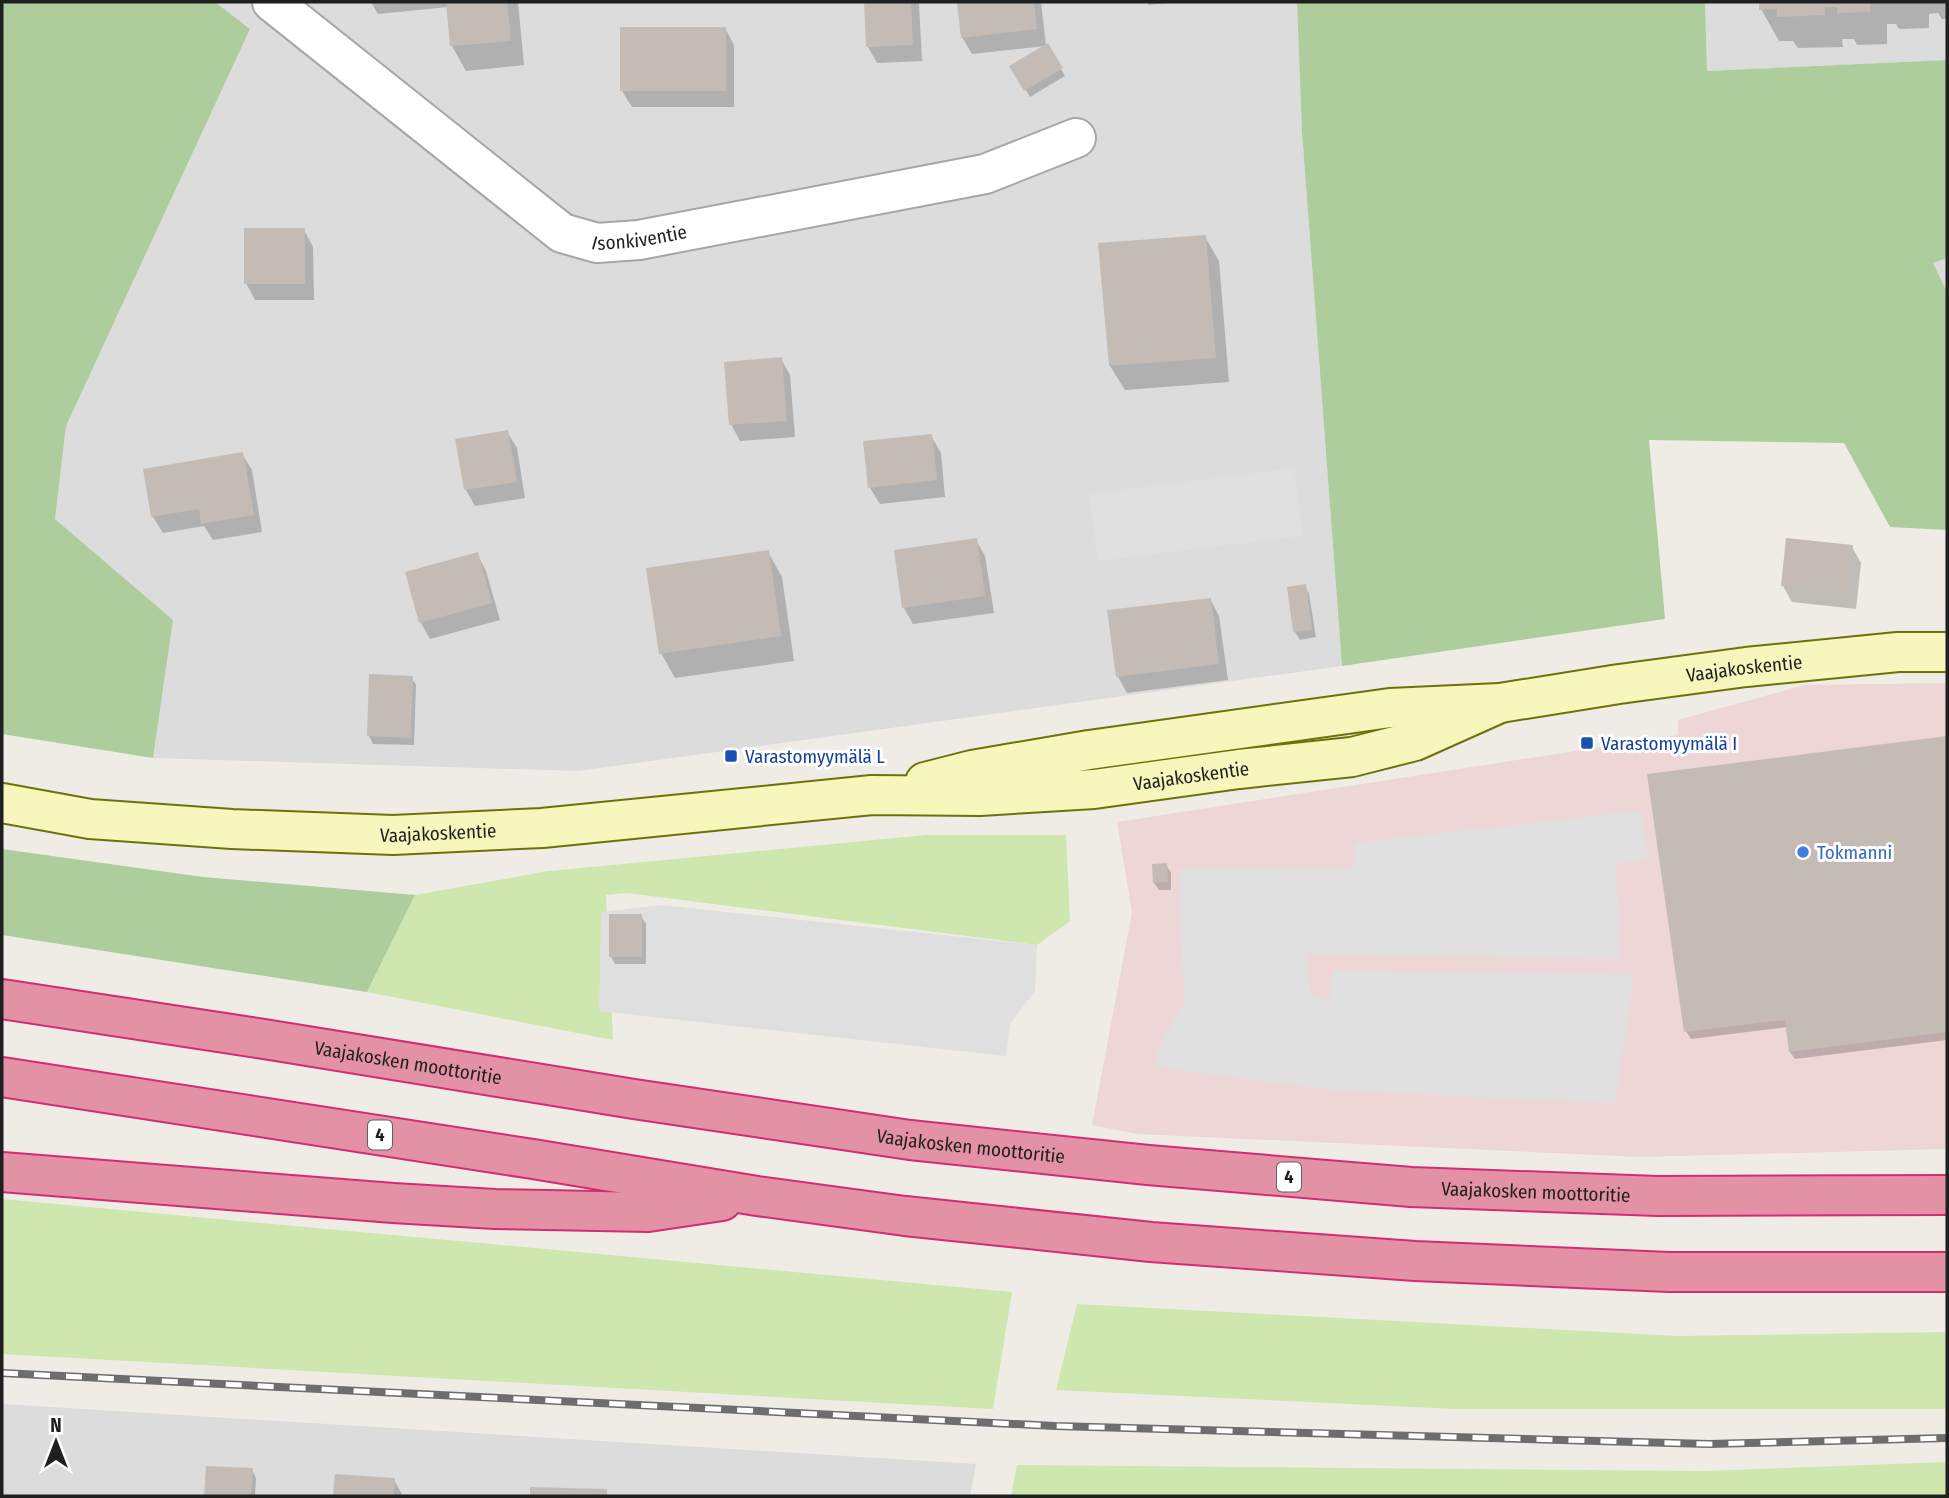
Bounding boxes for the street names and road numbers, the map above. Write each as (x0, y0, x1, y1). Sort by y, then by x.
street label: Isonkiventie (589, 220, 689, 254)
street label: Vaajakoskentie (1685, 650, 1803, 686)
street label: Vaajakoskentie (1132, 757, 1250, 795)
street label: Vaajakoskentie (379, 819, 497, 847)
street label: Vaajakosken moottoritie (313, 1036, 503, 1089)
road number: 4 (368, 1120, 392, 1150)
street label: Vaajakosken moottoritie (875, 1124, 1066, 1168)
road number: 4 (1277, 1162, 1301, 1192)
street label: Vaajakosken moottoritie (1441, 1177, 1631, 1206)

